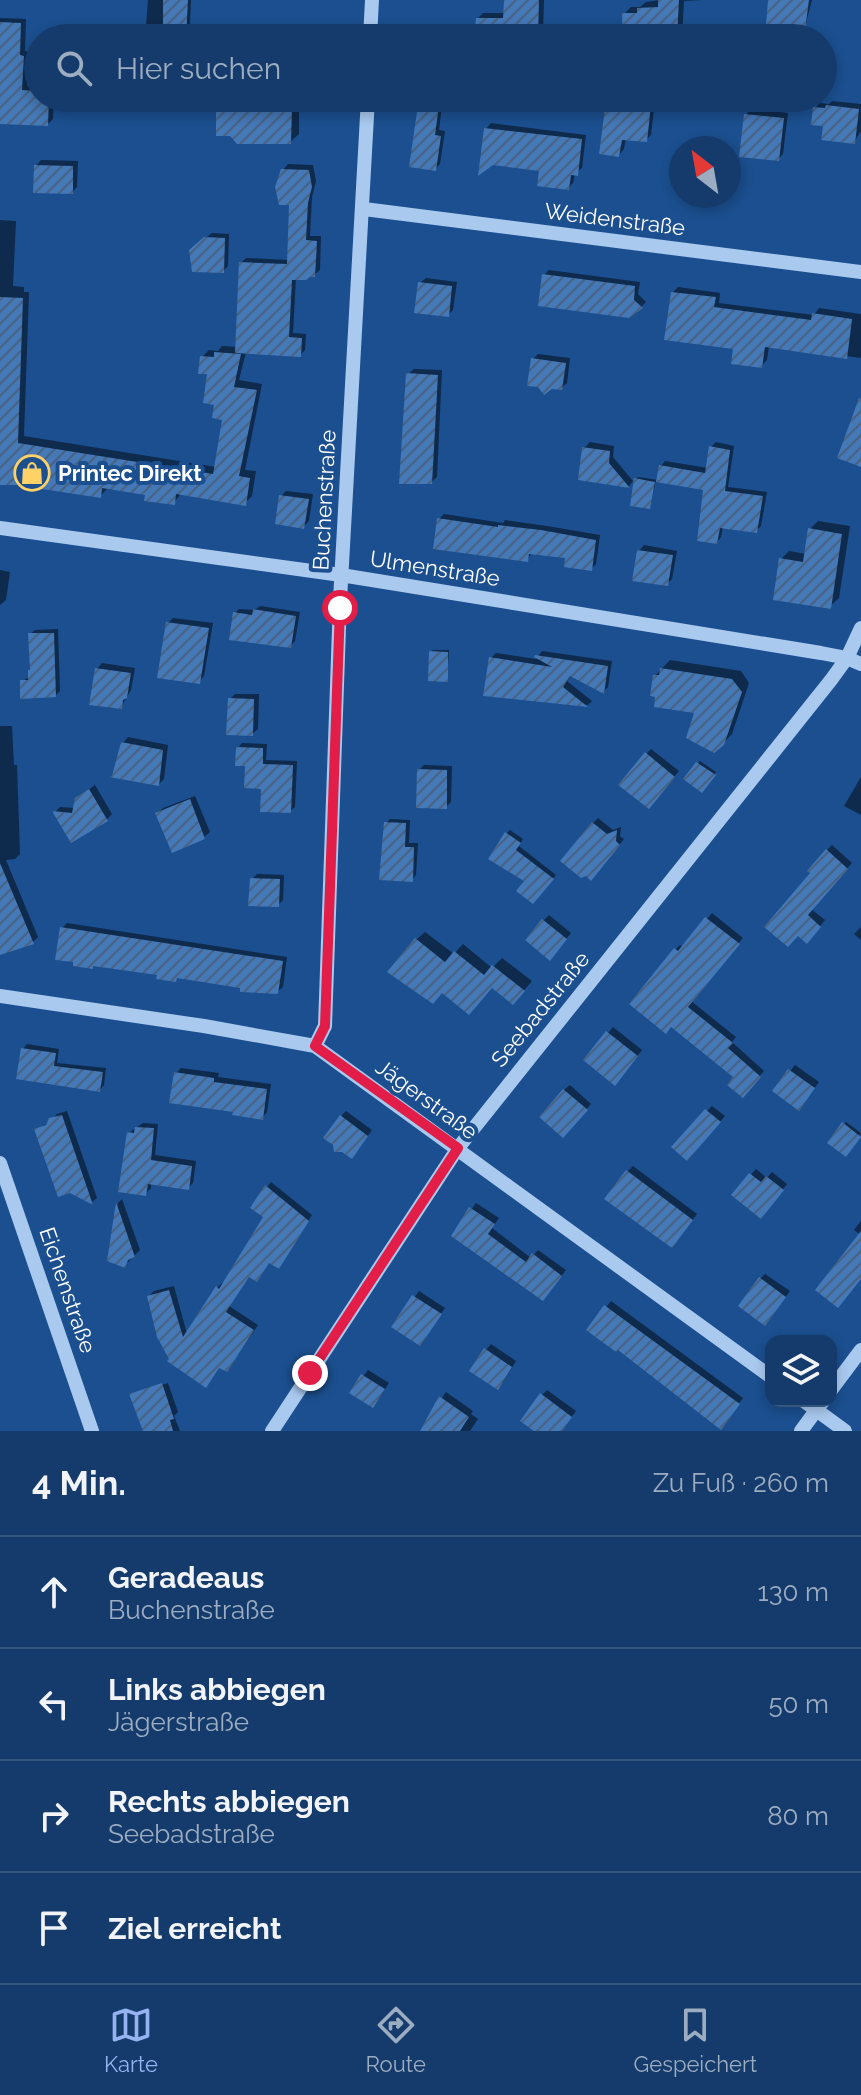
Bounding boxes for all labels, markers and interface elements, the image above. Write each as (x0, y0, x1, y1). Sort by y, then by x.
search box (24, 24, 837, 112)
icon: search (52, 46, 96, 90)
text: Hier suchen (116, 51, 281, 86)
north arrow (669, 136, 741, 208)
street label: Weidenstraße (543, 197, 687, 241)
street label: Buchenstraße (307, 429, 341, 571)
shop icon: Printec Direkt (13, 454, 51, 492)
place label: Printec Direkt (58, 460, 202, 486)
street label: Ulmenstraße (368, 545, 502, 591)
route start (322, 590, 358, 626)
street label: Seebadstraße (485, 946, 595, 1072)
street label: Jägerstraße (371, 1053, 483, 1145)
street label: Eichenstraße (34, 1224, 102, 1356)
map controls (765, 1335, 837, 1407)
button: layers (765, 1335, 837, 1407)
route end (292, 1355, 328, 1391)
text: 4 Min. (32, 1463, 126, 1503)
text: Zu Fuß · 260 m (653, 1468, 829, 1498)
text: Geradeaus (108, 1560, 264, 1595)
icon: ahead (32, 1570, 76, 1614)
text: 130 m (758, 1577, 829, 1607)
text: Buchenstraße (108, 1595, 275, 1625)
text: Links abbiegen (108, 1672, 326, 1707)
icon: left (32, 1682, 76, 1726)
text: 50 m (768, 1689, 829, 1719)
text: Jägerstraße (108, 1707, 249, 1737)
text: Rechts abbiegen (108, 1784, 350, 1819)
icon: right (32, 1794, 76, 1838)
text: 80 m (767, 1801, 829, 1831)
text: Seebadstraße (108, 1819, 275, 1849)
icon: arrive (32, 1906, 76, 1950)
text: Ziel erreicht (108, 1911, 281, 1946)
tab: Karte (104, 2003, 158, 2077)
tab: Route (366, 2003, 426, 2077)
tab: Gespeichert (634, 2003, 757, 2077)

